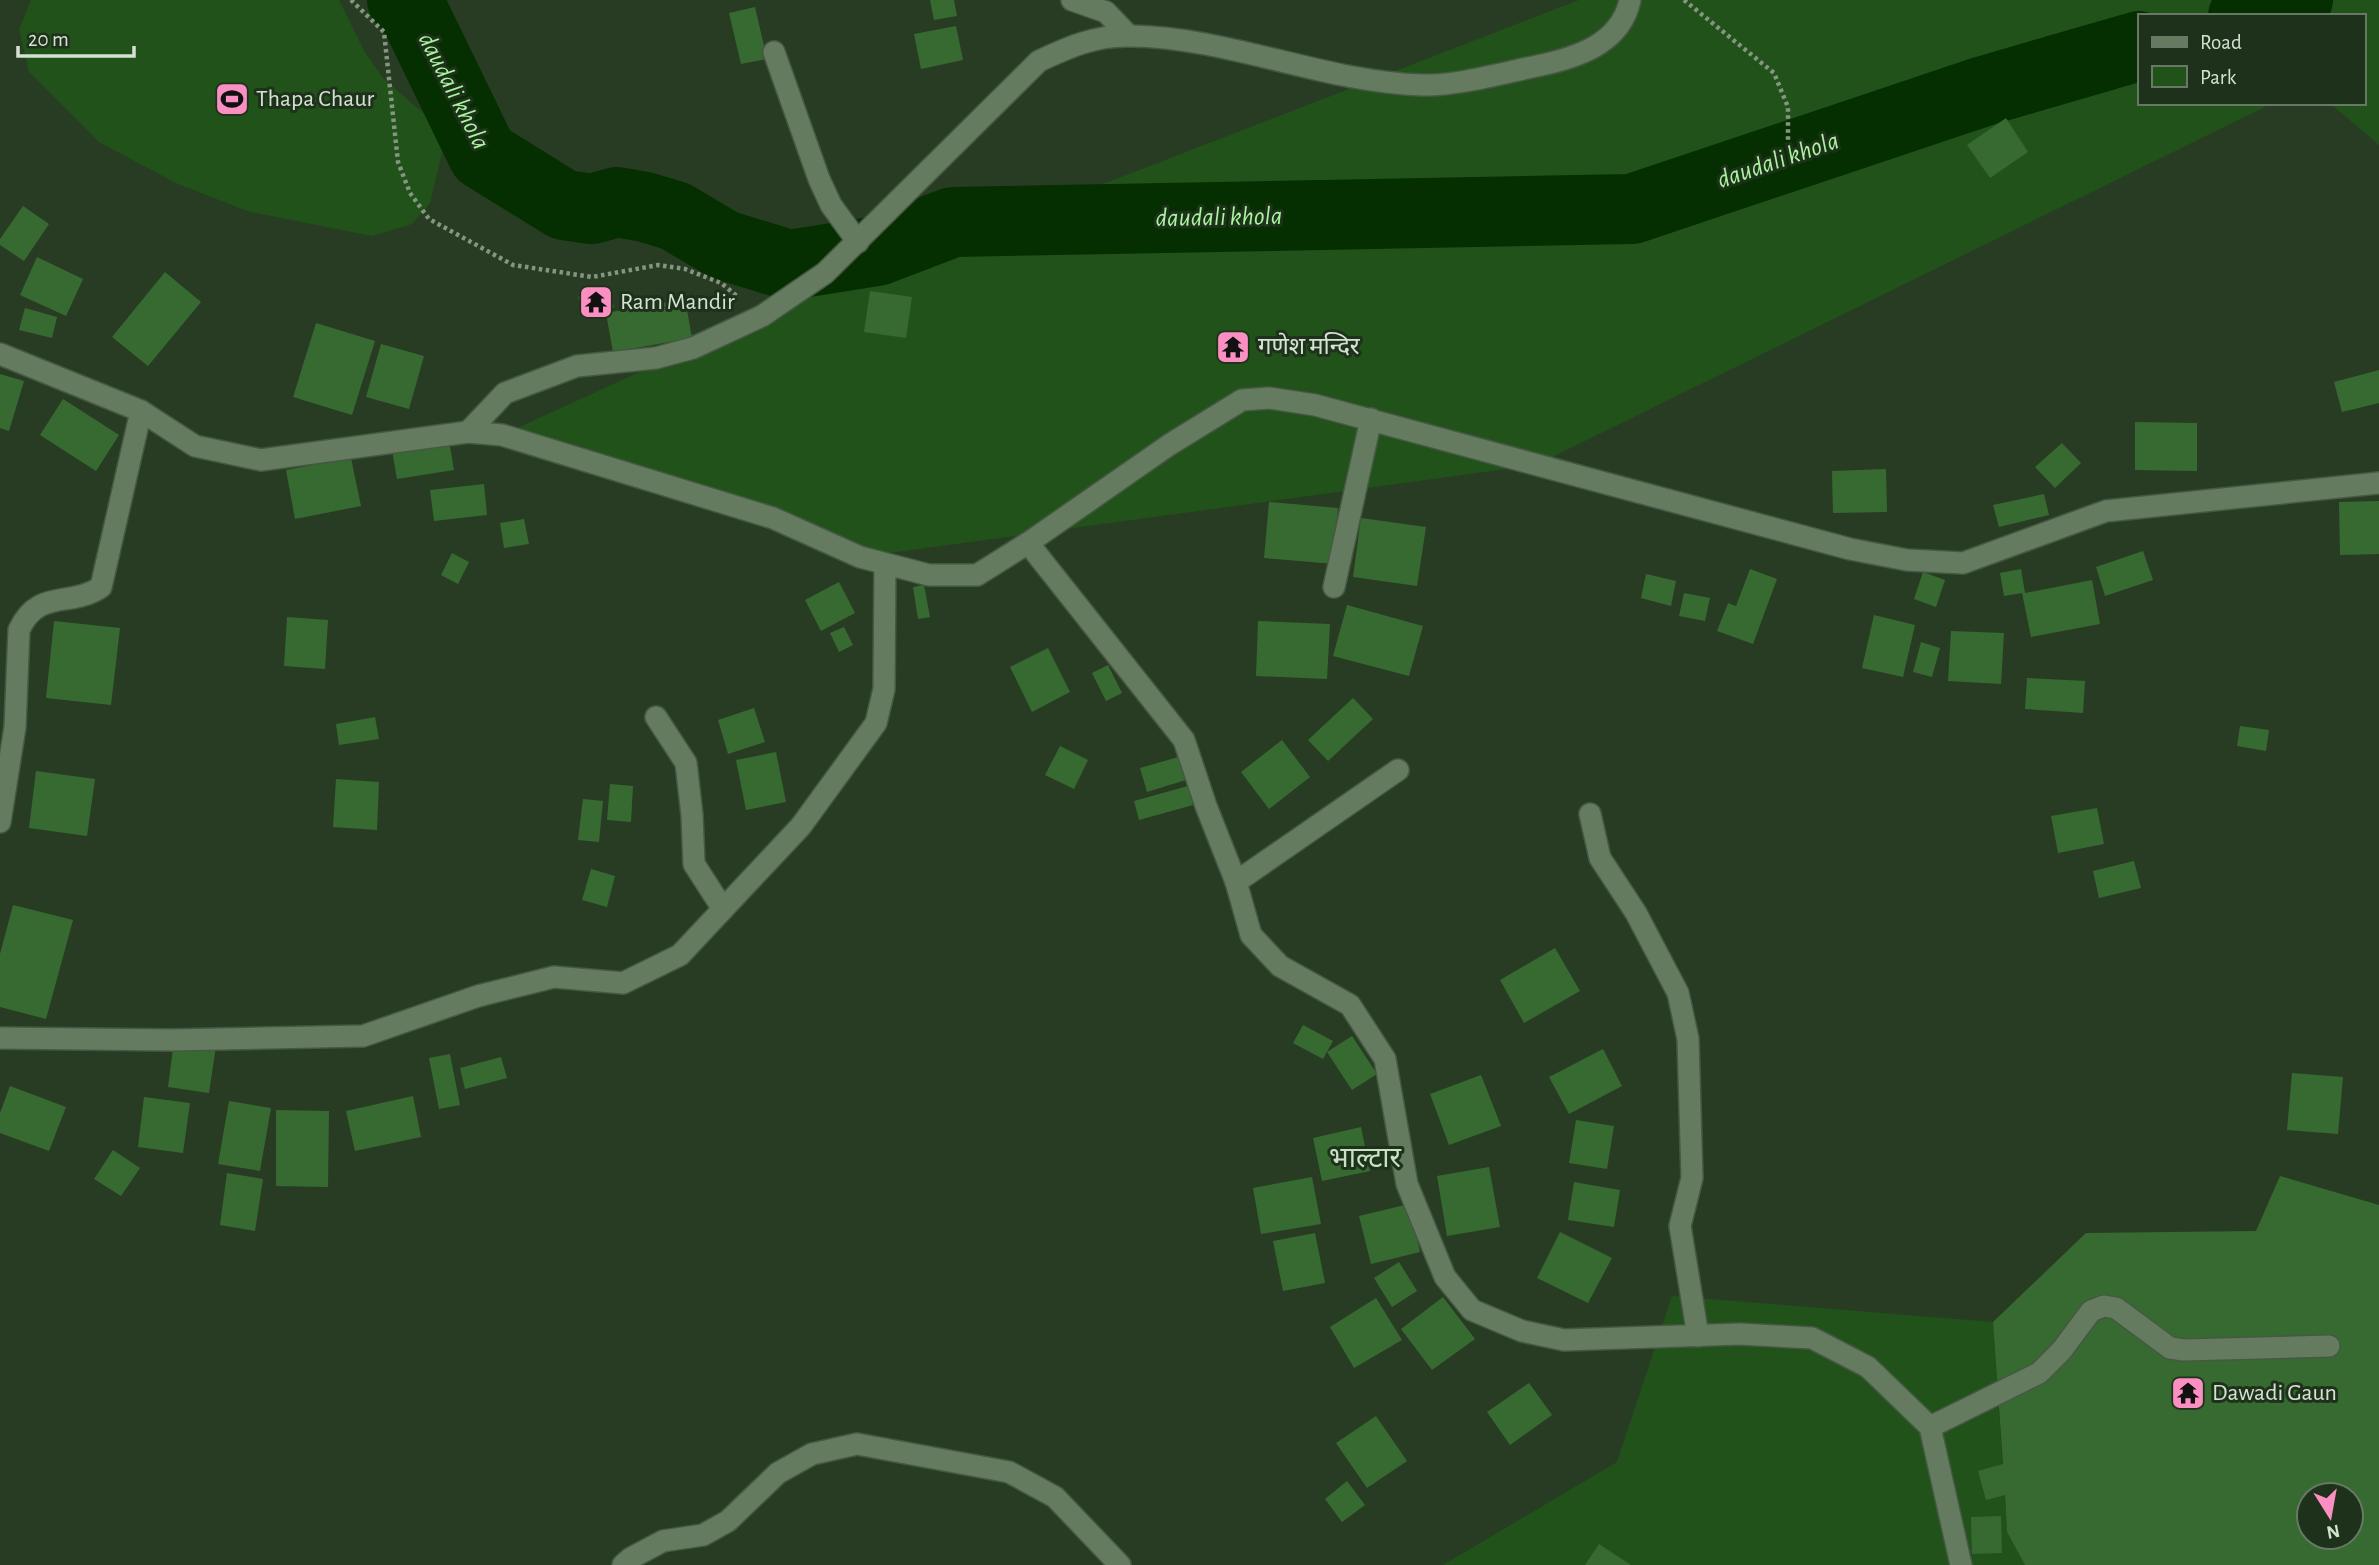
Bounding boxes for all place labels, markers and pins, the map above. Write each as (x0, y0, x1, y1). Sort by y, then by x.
sports icon: Thapa Chaur (213, 80, 251, 118)
place label: Thapa Chaur (256, 87, 374, 111)
temple icon: Ram Mandir (577, 283, 615, 321)
place label: Ram Mandir (620, 290, 735, 314)
temple icon: गणेश मन्दिर (1214, 328, 1252, 366)
place label: गणेश मन्दिर (1258, 332, 1361, 359)
temple icon: Dawadi Gaun (2169, 1374, 2207, 1412)
place label: Dawadi Gaun (2212, 1381, 2337, 1405)

